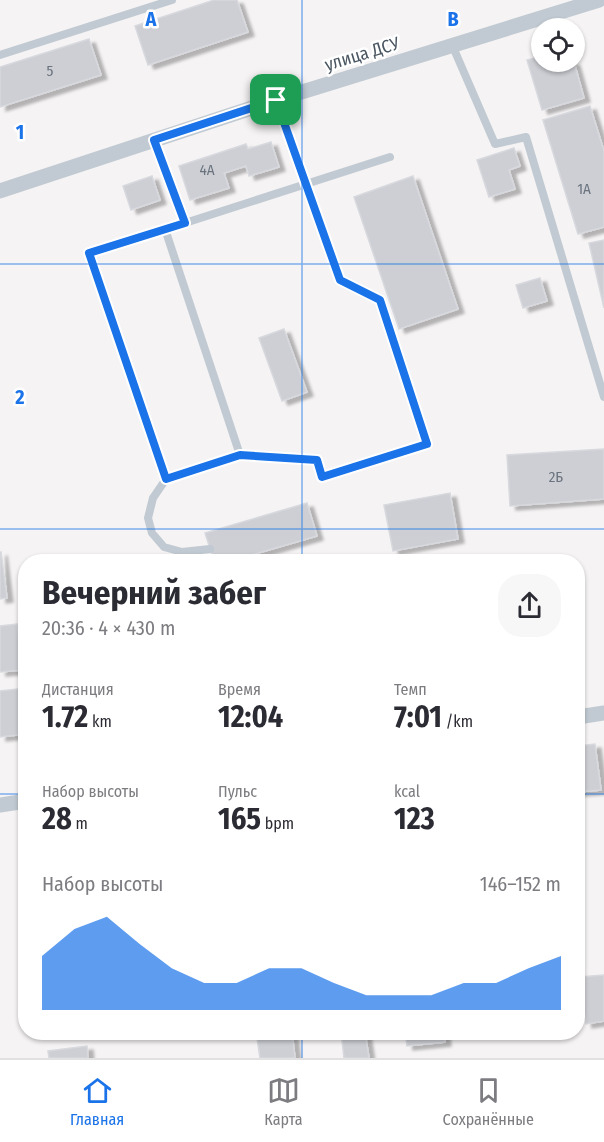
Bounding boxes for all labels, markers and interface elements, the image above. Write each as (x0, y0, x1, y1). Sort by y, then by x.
text: A (145, 7, 158, 31)
text: B (447, 7, 459, 31)
map controls (531, 18, 585, 72)
button: locate (531, 18, 585, 72)
street label: улица ДСУ (322, 32, 402, 76)
house number: 5 (47, 62, 54, 80)
pin (250, 74, 301, 125)
icon: arrive (259, 83, 292, 116)
text: 1 (16, 120, 24, 144)
house number: 4А (199, 161, 215, 179)
house number: 1А (577, 180, 591, 198)
text: 2 (14, 385, 25, 409)
house number: 2Б (549, 468, 563, 486)
text: Вечерний забег (42, 573, 266, 613)
button: share (498, 574, 561, 637)
text: 20:36 · 4 × 430 m (42, 616, 175, 640)
text: Дистанция (42, 680, 114, 699)
text: Время (218, 680, 261, 699)
text: Темп (394, 680, 427, 699)
text: 1.72 (42, 699, 88, 735)
text: 12:04 (218, 699, 283, 735)
text: 7:01 (394, 699, 442, 735)
text: km (88, 712, 112, 731)
text: /km (442, 712, 473, 731)
text: Набор высоты (42, 782, 139, 801)
text: Пульс (218, 782, 257, 801)
text: kcal (394, 782, 420, 801)
text: 28 (42, 801, 72, 837)
text: 165 (218, 801, 261, 837)
text: 123 (394, 801, 435, 837)
text: m (72, 814, 88, 833)
text: bpm (261, 814, 294, 833)
text: Набор высоты (42, 872, 163, 896)
text: 146–152 m (480, 872, 561, 896)
tab: Главная (70, 1074, 124, 1129)
tab: Карта (264, 1074, 303, 1129)
tab: Сохранённые (443, 1074, 534, 1129)

